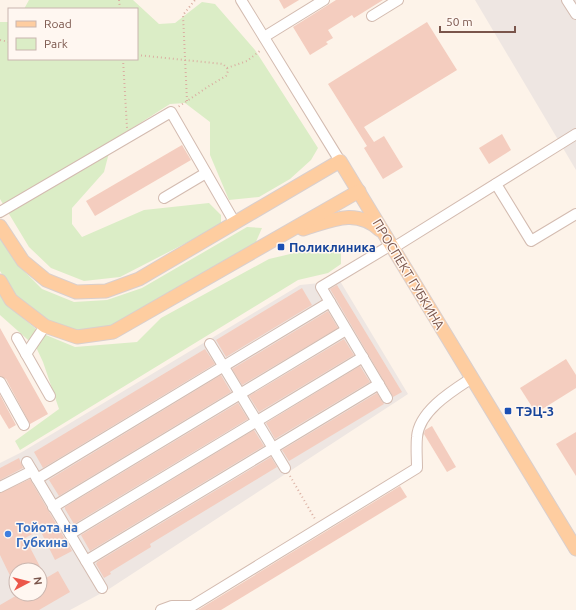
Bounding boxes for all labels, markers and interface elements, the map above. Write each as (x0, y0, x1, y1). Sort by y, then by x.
legend (8, 8, 138, 60)
scale bar (440, 8, 515, 34)
text: 50 m (446, 15, 473, 28)
text: Road (44, 17, 72, 30)
text: Park (44, 37, 68, 50)
street label: ПРОСПЕКТ ГУБКИНА (371, 216, 448, 332)
place label: Поликлиника (289, 240, 376, 254)
marker: Поликлиника (276, 242, 286, 252)
place label: ТЭЦ-3 (516, 404, 554, 418)
marker: ТЭЦ-3 (503, 406, 513, 416)
place label: Тойота на Губкина (16, 520, 78, 549)
marker: Тойота на Губкина (3, 529, 13, 539)
north arrow (8, 562, 48, 602)
text: N (31, 576, 44, 586)

